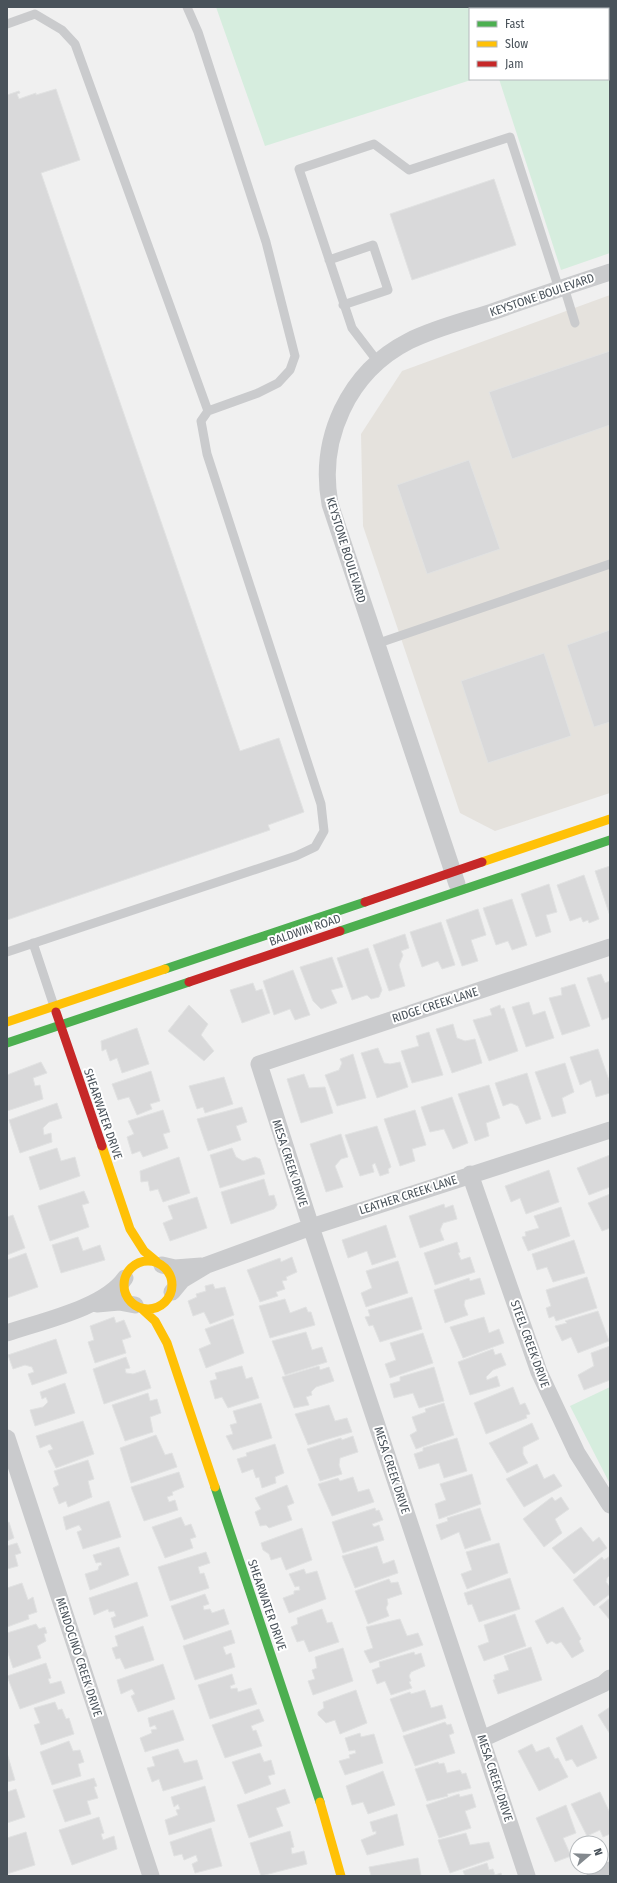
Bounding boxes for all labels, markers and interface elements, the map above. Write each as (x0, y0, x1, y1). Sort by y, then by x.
legend (469, 8, 609, 80)
text: Fast (505, 17, 524, 31)
text: Slow (505, 37, 528, 51)
text: Jam (505, 57, 523, 71)
street label: KEYSTONE BOULEVARD (488, 271, 596, 319)
street label: KEYSTONE BOULEVARD (323, 496, 369, 604)
street label: BALDWIN ROAD (268, 911, 343, 949)
street label: RIDGE CREEK LANE (390, 984, 480, 1026)
street label: SHEARWATER DRIVE (81, 1067, 125, 1162)
street label: MESA CREEK DRIVE (269, 1118, 311, 1209)
street label: LEATHER CREEK LANE (357, 1172, 459, 1217)
street label: STEEL CREEK DRIVE (508, 1298, 552, 1390)
street label: MESA CREEK DRIVE (371, 1425, 413, 1516)
street label: SHEARWATER DRIVE (245, 1558, 289, 1653)
street label: MENDOCINO CREEK DRIVE (53, 1596, 105, 1719)
street label: MESA CREEK DRIVE (474, 1733, 516, 1824)
north arrow (569, 1835, 609, 1875)
text: N (591, 1847, 605, 1857)

